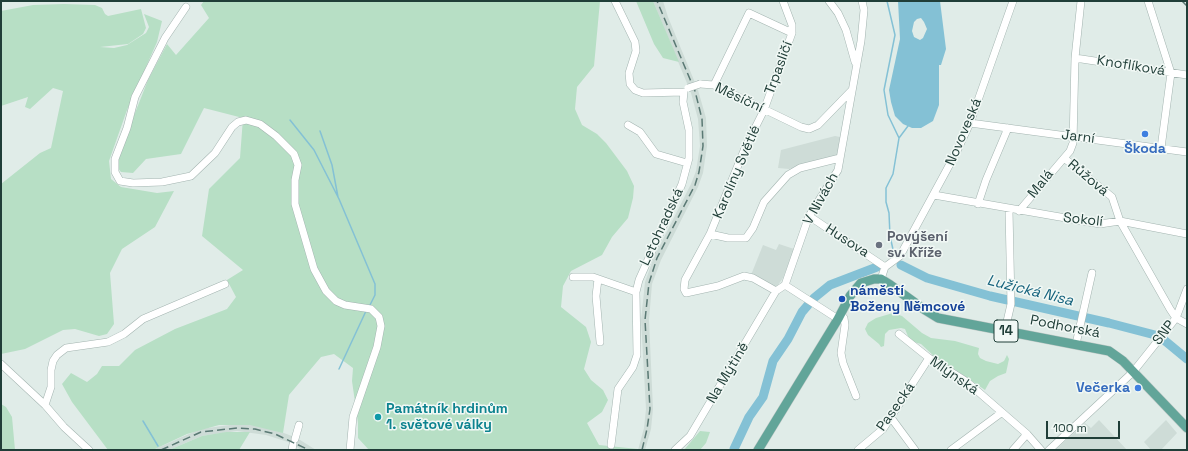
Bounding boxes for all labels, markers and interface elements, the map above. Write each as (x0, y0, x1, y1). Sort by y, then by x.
street label: Trpasličí (762, 39, 796, 97)
street label: Knoflíková (1096, 52, 1166, 80)
street label: Měsíční (712, 79, 766, 117)
street label: Novoveská (942, 96, 986, 168)
street label: Karolíny Světlé (710, 123, 764, 221)
street label: Jarní (1060, 127, 1096, 147)
marker: Škoda (1140, 129, 1150, 139)
place label: Škoda (1124, 141, 1166, 157)
street label: Růžová (1064, 156, 1112, 200)
street label: Malá (1025, 166, 1057, 202)
street label: V Nivách (800, 170, 842, 228)
street label: Letohradská (637, 185, 687, 269)
street label: Sokolí (1062, 210, 1104, 230)
street label: Husova (822, 221, 872, 261)
place label: Povýšení sv. Kříže (887, 229, 948, 262)
marker: Povýšení sv. Kříže (874, 240, 884, 250)
water label: Lužická Nisa (985, 272, 1075, 310)
place label: náměstí Boženy Němcové (850, 283, 965, 316)
marker: náměstí Boženy Němcové (837, 294, 847, 304)
street label: Podhorská (1029, 312, 1101, 342)
street label: SNP (1149, 317, 1179, 349)
road number: 14 (994, 320, 1018, 342)
street label: Na Mýtině (703, 339, 753, 407)
street label: Mlýnská (926, 353, 982, 399)
street label: Pasecká (873, 379, 919, 435)
place label: Večerka (1076, 380, 1130, 396)
marker: Večerka (1133, 383, 1143, 393)
place label: Památník hrdinům 1. světové války (386, 401, 508, 434)
marker: Památník hrdinům 1. světové války (373, 412, 383, 422)
scale bar (1048, 413, 1122, 439)
text: 100 m (1053, 420, 1087, 436)

